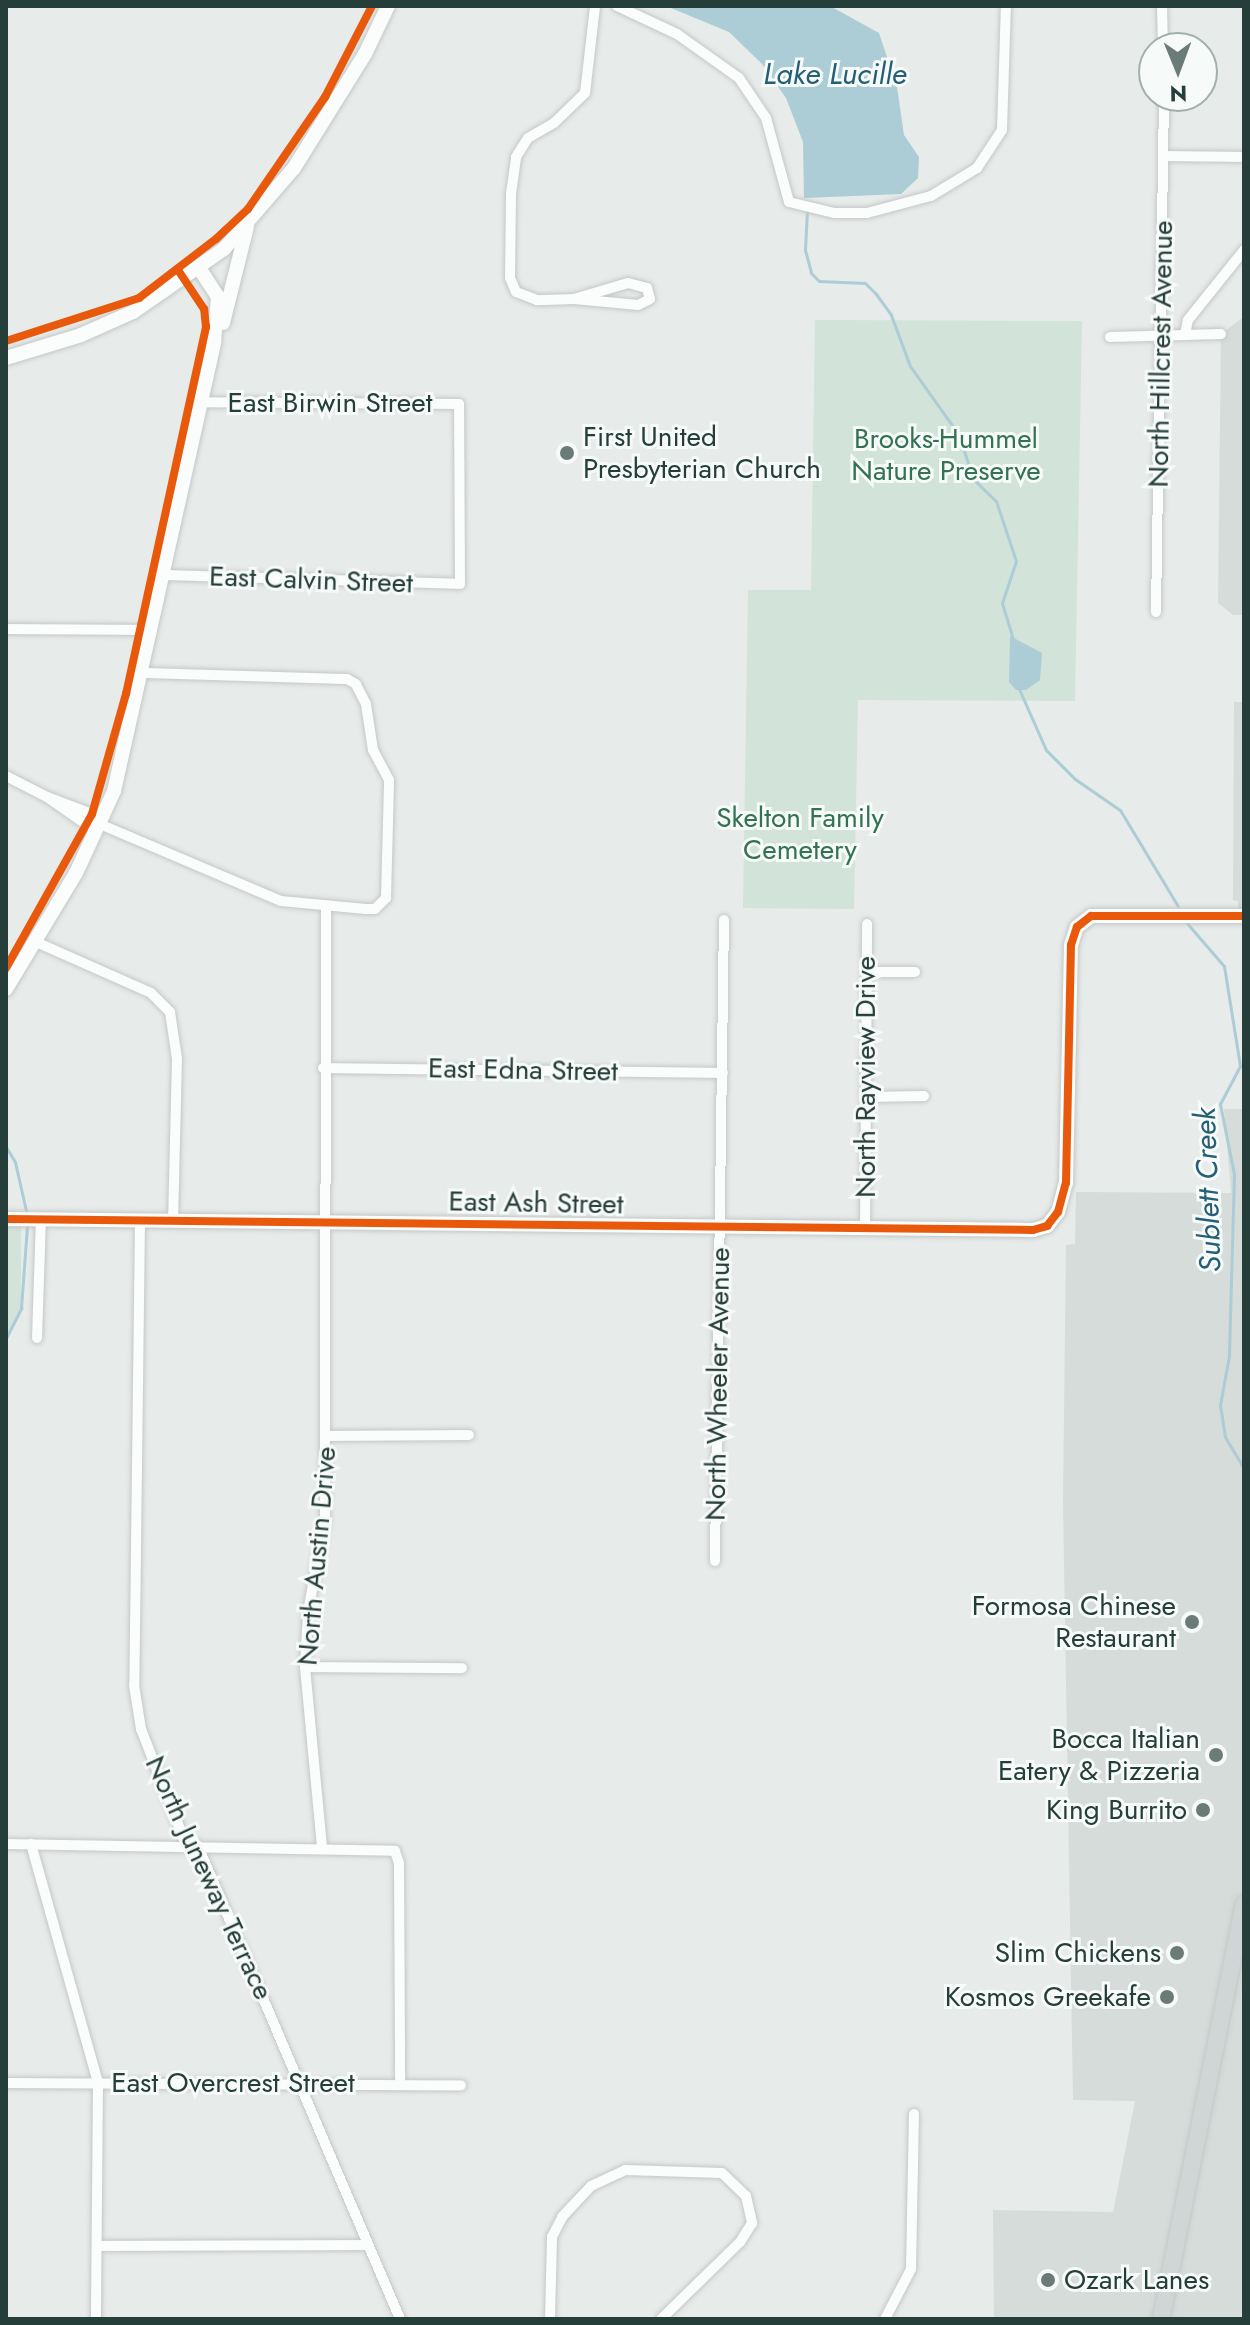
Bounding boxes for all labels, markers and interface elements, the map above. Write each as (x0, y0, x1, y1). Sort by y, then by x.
north arrow (1138, 32, 1218, 112)
water label: Lake Lucille (763, 56, 907, 92)
text: N (1169, 78, 1187, 110)
street label: North Hillcrest Avenue (1142, 220, 1180, 488)
street label: East Birwin Street (228, 386, 432, 420)
place label: First United Presbyterian Church (583, 420, 821, 486)
park label: Brooks-Hummel Nature Preserve (851, 422, 1041, 488)
marker: First United Presbyterian Church (558, 444, 576, 462)
street label: East Calvin Street (209, 560, 413, 600)
park label: Skelton Family Cemetery (716, 801, 884, 867)
street label: North Rayview Drive (849, 956, 883, 1198)
street label: East Edna Street (428, 1052, 618, 1088)
water label: Sublett Creek (1187, 1107, 1229, 1273)
street label: East Ash Street (448, 1185, 624, 1221)
street label: North Wheeler Avenue (699, 1247, 737, 1521)
street label: North Austin Drive (291, 1445, 343, 1667)
place label: Formosa Chinese Restaurant (972, 1589, 1176, 1655)
marker: Formosa Chinese Restaurant (1183, 1613, 1201, 1631)
place label: Bocca Italian Eatery & Pizzeria (998, 1722, 1200, 1788)
marker: Bocca Italian Eatery & Pizzeria (1207, 1746, 1225, 1764)
street label: North Juneway Terrace (138, 1751, 280, 2005)
place label: King Burrito (1046, 1793, 1187, 1827)
marker: King Burrito (1194, 1801, 1212, 1819)
place label: Slim Chickens (995, 1936, 1161, 1970)
marker: Slim Chickens (1168, 1944, 1186, 1962)
place label: Kosmos Greekafe (945, 1980, 1151, 2014)
marker: Kosmos Greekafe (1158, 1988, 1176, 2006)
street label: East Overcrest Street (111, 2066, 355, 2100)
place label: Ozark Lanes (1064, 2263, 1209, 2297)
marker: Ozark Lanes (1039, 2271, 1057, 2289)

